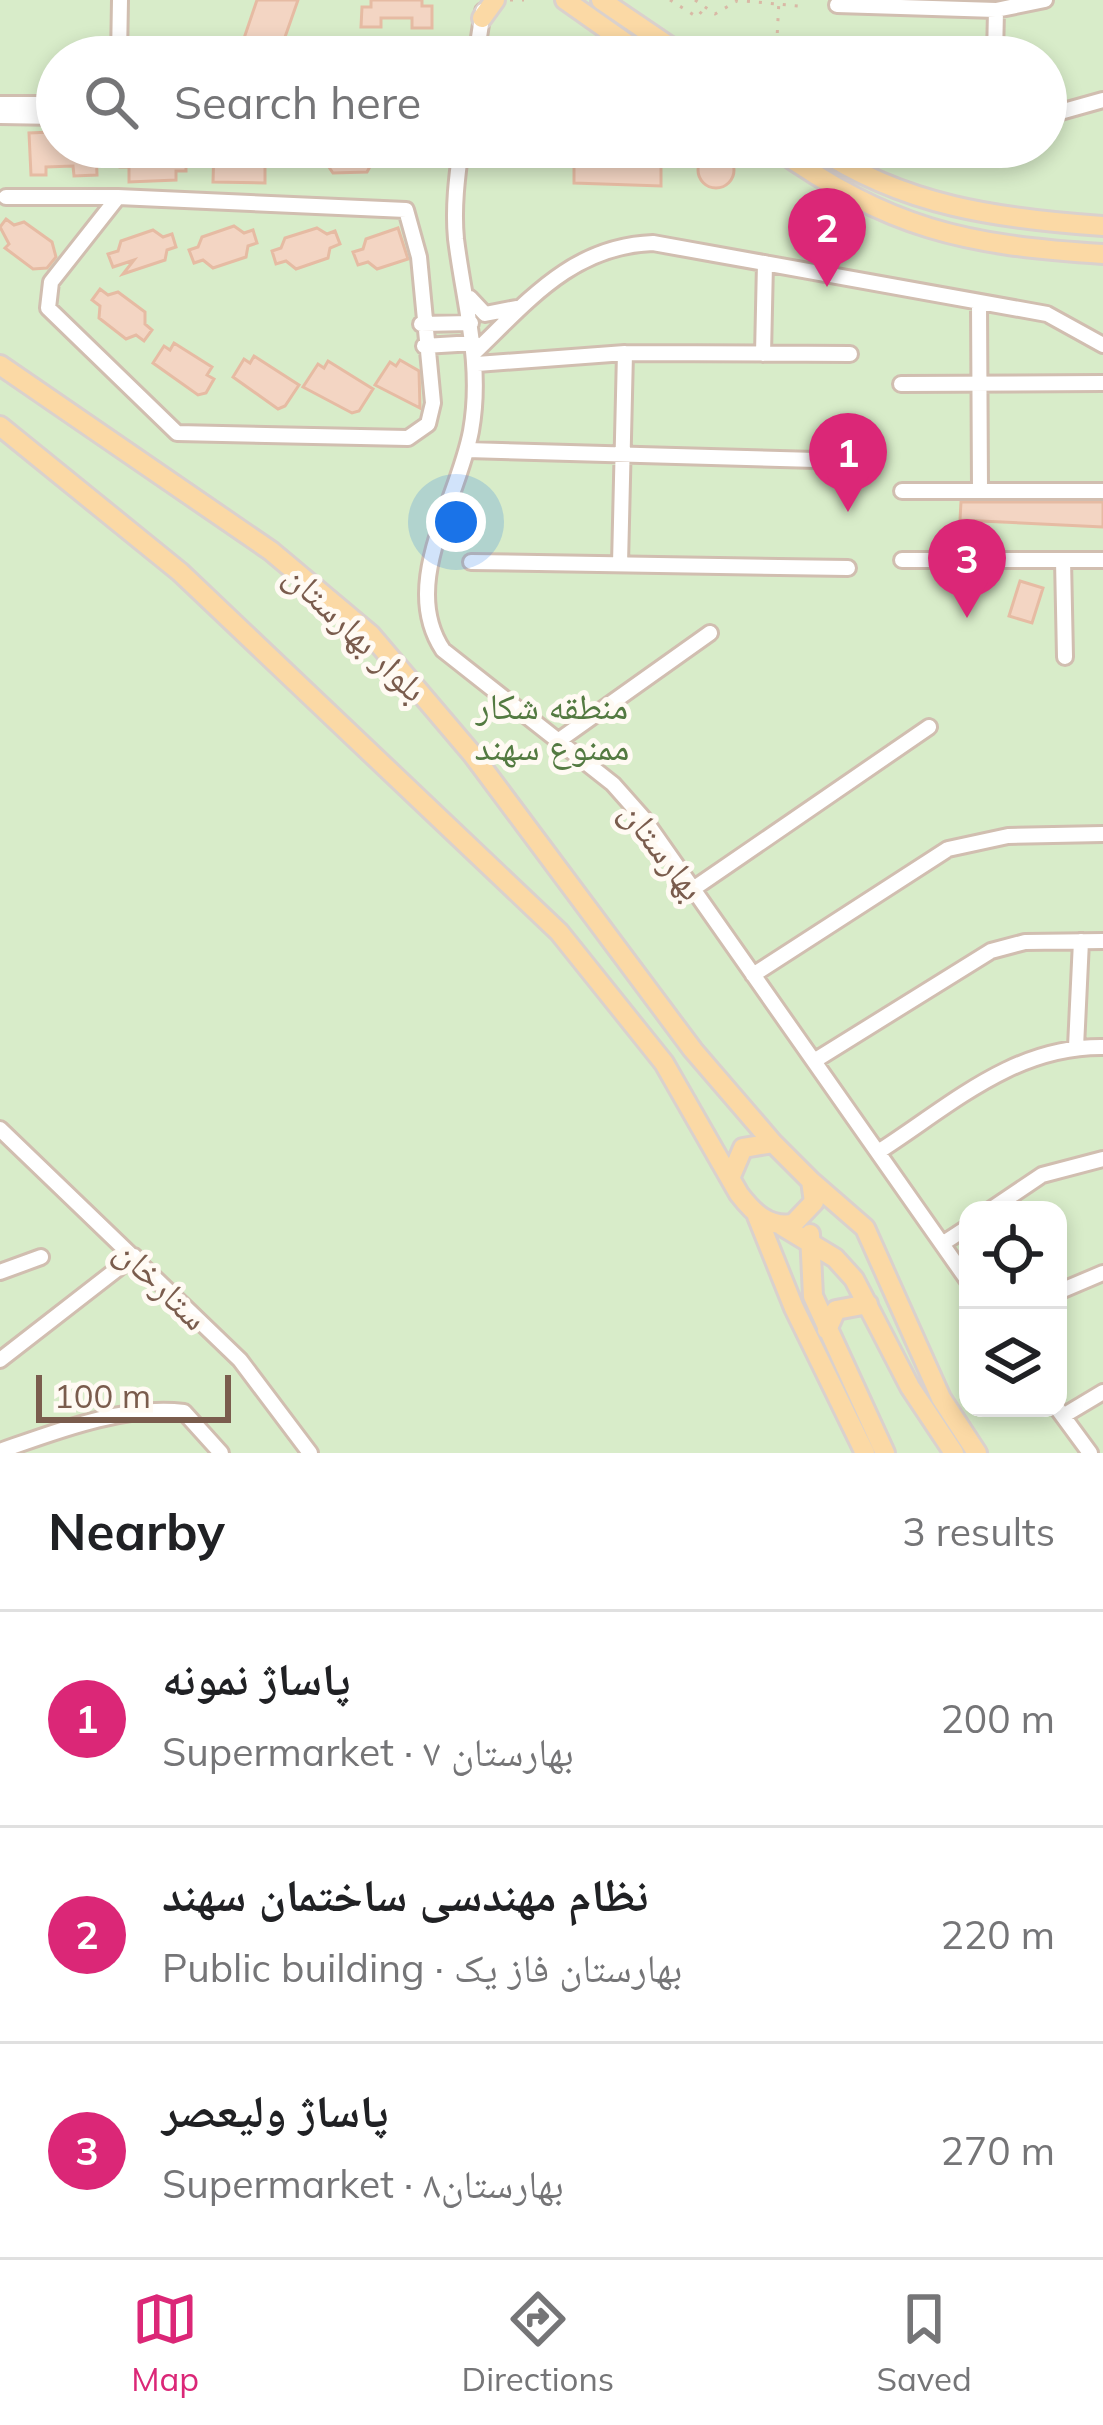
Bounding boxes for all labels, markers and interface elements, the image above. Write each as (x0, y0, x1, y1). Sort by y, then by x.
search box (36, 36, 1067, 168)
icon: search (78, 69, 144, 135)
text: Search here (174, 74, 421, 130)
pin: 2 (788, 188, 866, 287)
pin: 1 (809, 413, 887, 512)
your location (426, 492, 486, 552)
pin: 3 (928, 519, 1006, 618)
street label: بلوار بهارستان (276, 553, 437, 711)
park label: منطقه شکار ممنوع سهند (475, 683, 629, 770)
street label: بهارستان (611, 791, 716, 909)
map controls (959, 1201, 1067, 1417)
button: locate (959, 1201, 1067, 1309)
street label: ستارخان (106, 1228, 219, 1339)
button: layers (959, 1309, 1067, 1417)
scale bar (36, 1369, 231, 1422)
text: 100 m (54, 1375, 151, 1416)
text: Nearby (48, 1499, 225, 1563)
text: 3 results (902, 1507, 1055, 1556)
text: پاساژ نمونه (162, 1650, 350, 1706)
text: 1 (75, 1694, 99, 1743)
text: 200 m (940, 1694, 1055, 1743)
text: Supermarket · بهارستان ۷ (162, 1727, 574, 1776)
text: نظام مهندسی ساختمان سهند (162, 1866, 648, 1922)
text: 2 (75, 1910, 99, 1959)
text: 220 m (940, 1910, 1055, 1959)
text: Public building · بهارستان فاز یک (162, 1943, 682, 1992)
text: پاساژ ولیعصر (162, 2082, 389, 2138)
text: 3 (75, 2126, 99, 2175)
text: 270 m (940, 2126, 1055, 2175)
text: Supermarket · بهارستان۸ (162, 2159, 564, 2208)
tab: Map (131, 2286, 199, 2399)
tab: Directions (462, 2286, 614, 2399)
tab: Saved (877, 2286, 972, 2399)

